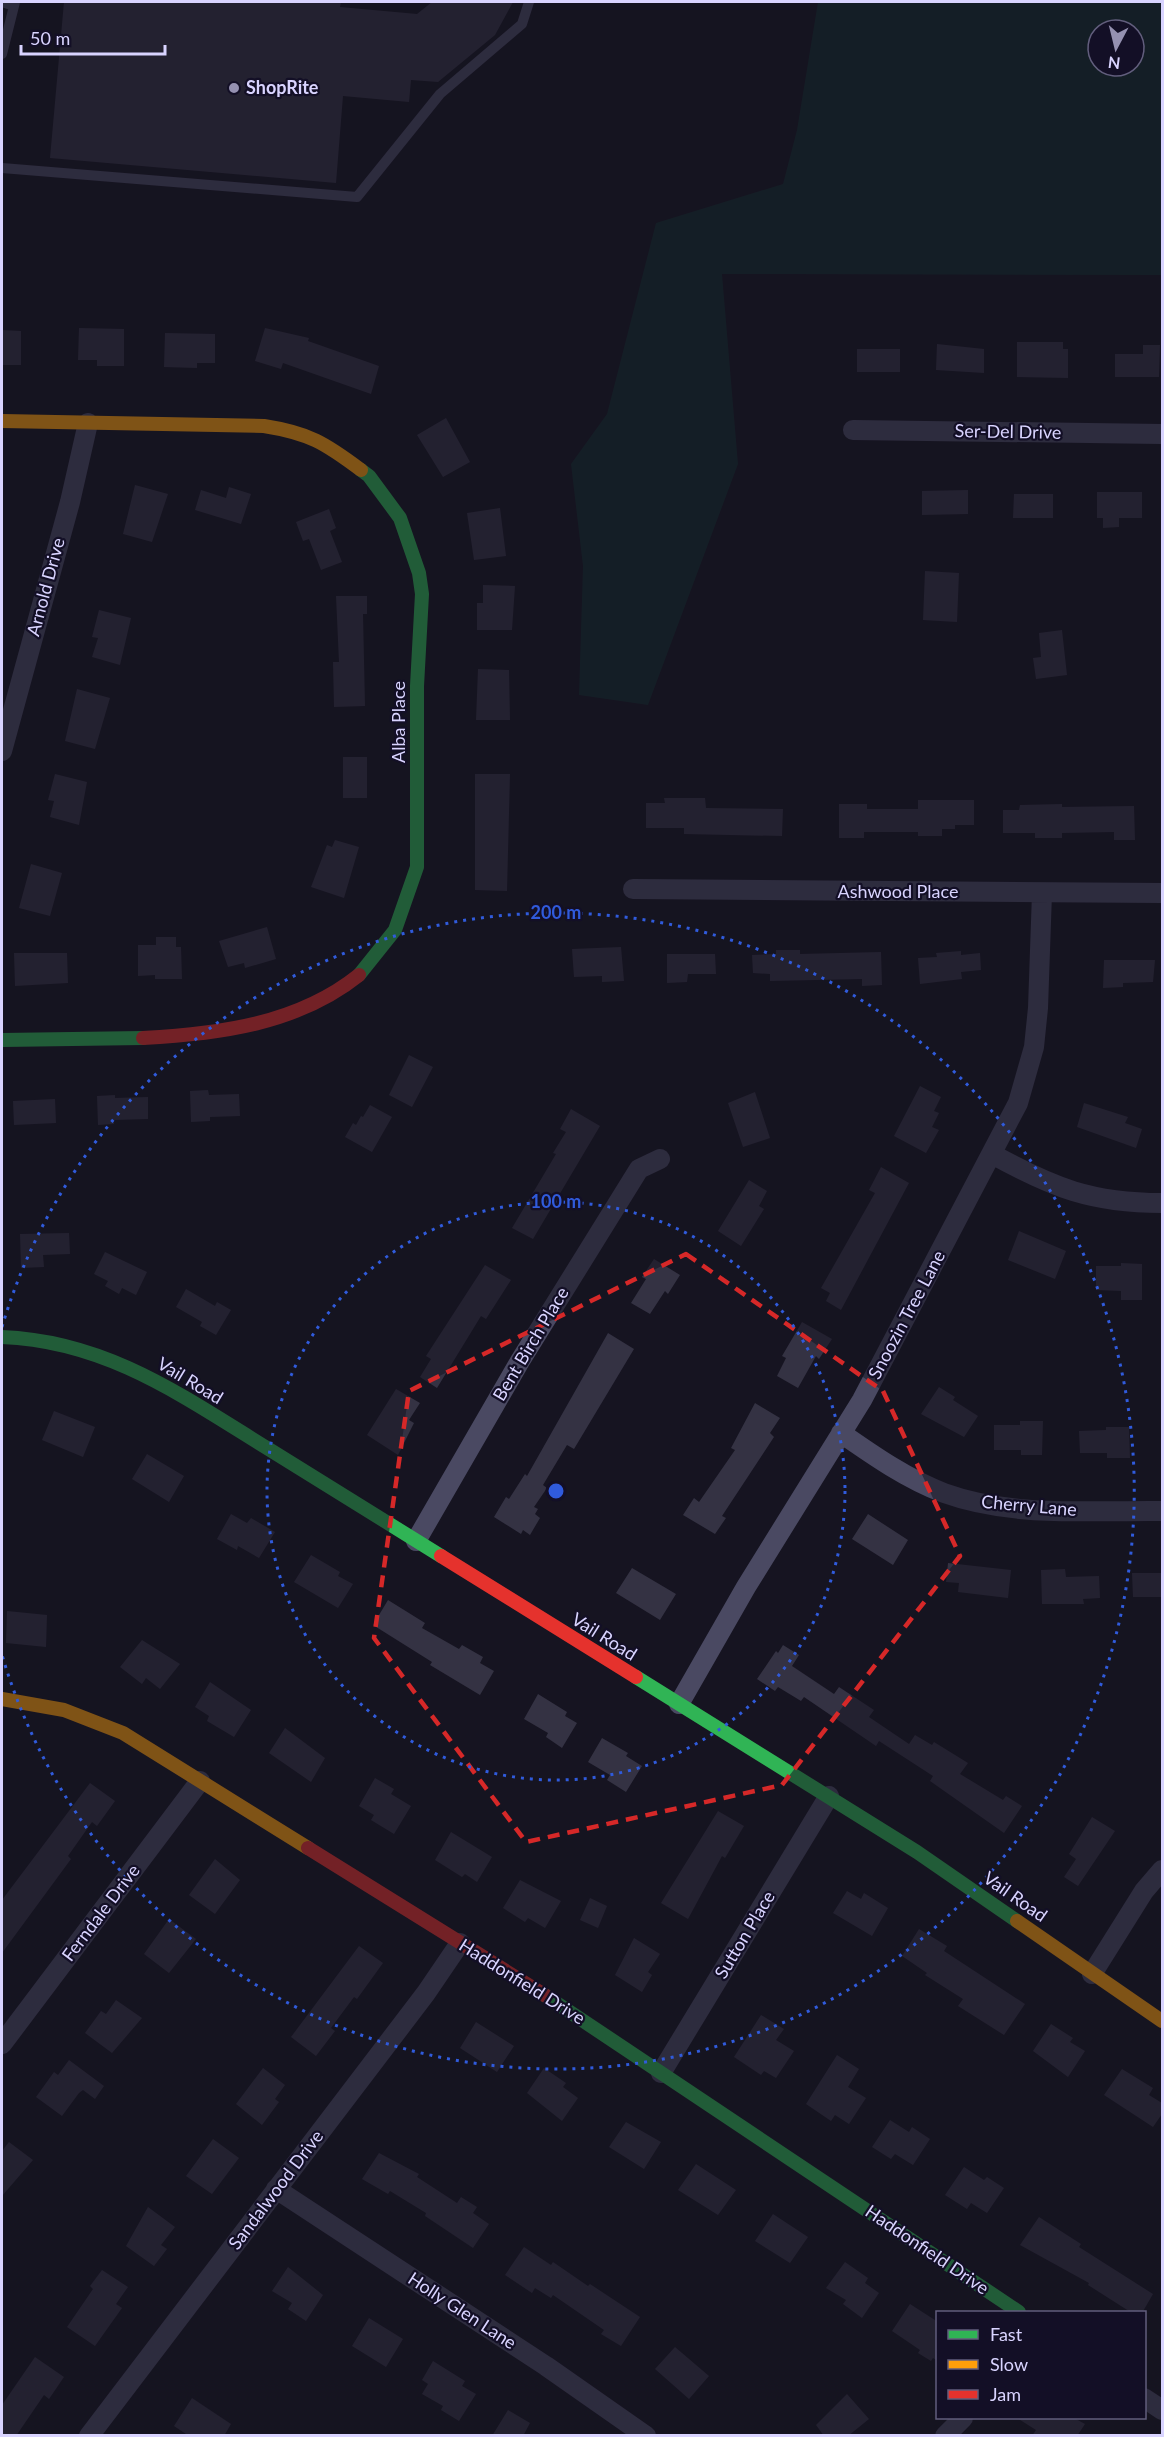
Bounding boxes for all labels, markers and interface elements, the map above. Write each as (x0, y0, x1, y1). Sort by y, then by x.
scale bar (21, 18, 165, 56)
north arrow (1086, 18, 1146, 78)
text: 50 m (30, 27, 70, 49)
text: N (1107, 53, 1121, 74)
place label: ShopRite (246, 76, 319, 98)
marker: ShopRite (227, 81, 241, 95)
street label: Ser-Del Drive (954, 419, 1062, 443)
street label: Arnold Drive (21, 535, 69, 638)
street label: Alba Place (387, 681, 409, 763)
street label: Ashwood Place (838, 880, 958, 902)
text: 200 m (531, 901, 581, 923)
text: 100 m (531, 1190, 581, 1212)
street label: Snoozin Tree Lane (863, 1246, 949, 1383)
street label: Bent Birch Place (487, 1282, 573, 1404)
street label: Vail Road (154, 1352, 227, 1408)
centre of rings (546, 1481, 566, 1501)
street label: Cherry Lane (980, 1490, 1078, 1520)
street label: Vail Road (568, 1608, 641, 1665)
street label: Ferndale Drive (57, 1860, 144, 1965)
street label: Vail Road (979, 1866, 1052, 1926)
street label: Sutton Place (709, 1887, 779, 1982)
street label: Haddonfield Drive (455, 1934, 590, 2029)
street label: Sandalwood Drive (223, 2125, 327, 2253)
street label: Haddonfield Drive (862, 2200, 994, 2299)
street label: Holly Glen Lane (404, 2267, 521, 2353)
legend (936, 2311, 1146, 2419)
text: Fast (990, 2323, 1023, 2345)
text: Slow (990, 2353, 1028, 2375)
text: Jam (990, 2383, 1021, 2405)

